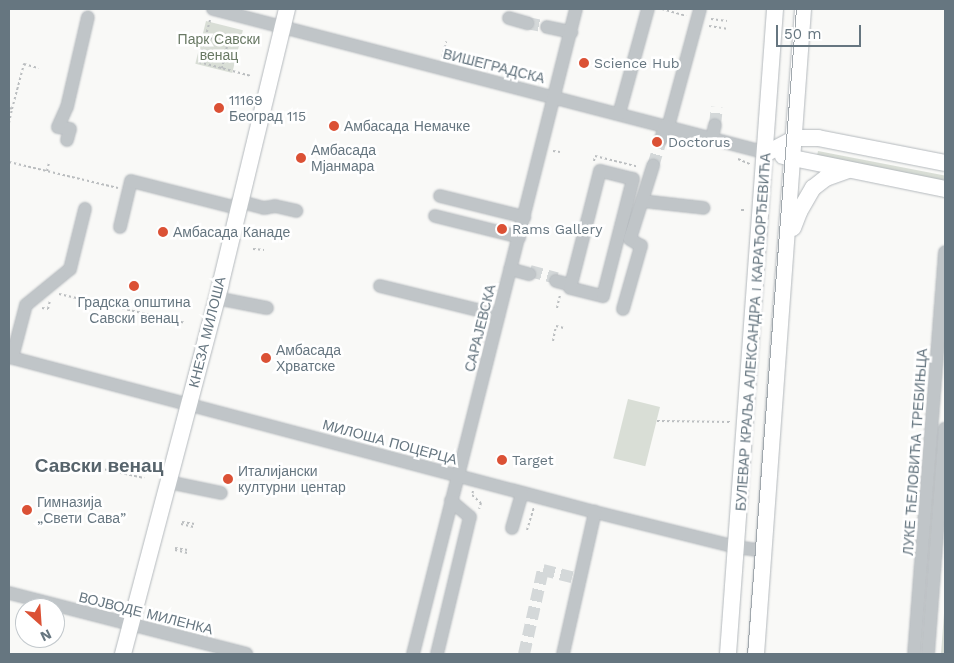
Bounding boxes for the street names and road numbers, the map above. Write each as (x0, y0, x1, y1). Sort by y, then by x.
street label: ВИШЕГРАДСКА (441, 45, 547, 87)
street label: БУЛЕВАР КРАЉА АЛЕКСАНДРА I КАРАЂОРЂЕВИЋА (732, 152, 774, 512)
street label: КНЕЗА МИЛОША (185, 275, 229, 389)
street label: САРАЈЕВСКА (461, 282, 499, 374)
street label: ЛУКЕ ЋЕЛОВИЋА ТРЕБИЊЦА (899, 348, 931, 556)
street label: МИЛОША ПОЦЕРЦА (321, 416, 459, 468)
street label: ВОЈВОДЕ МИЛЕНКА (77, 588, 215, 638)

